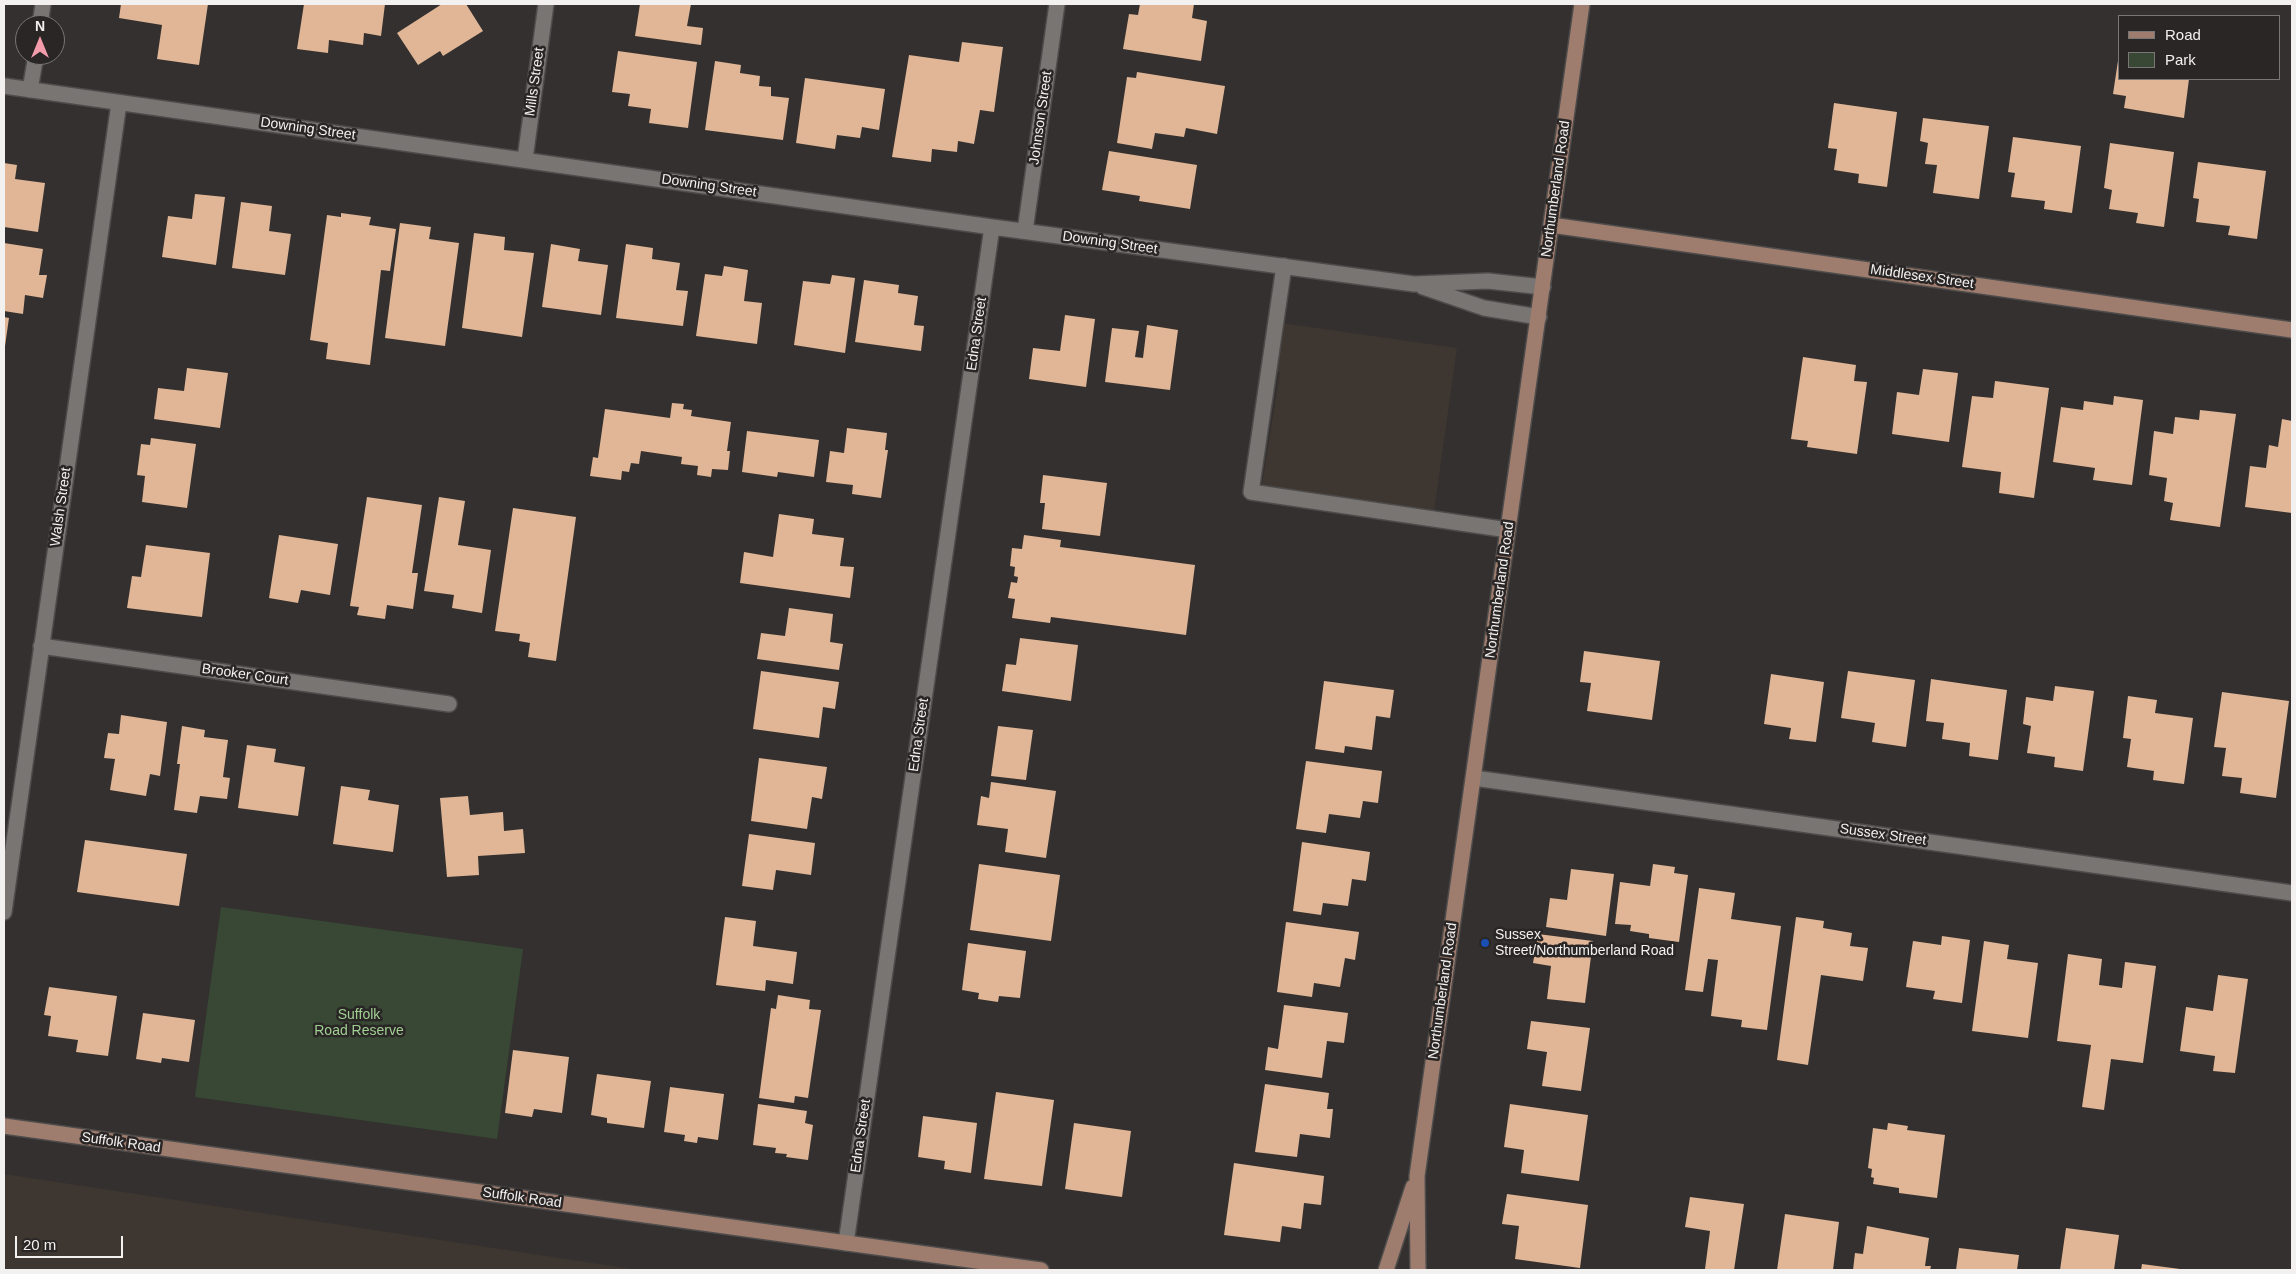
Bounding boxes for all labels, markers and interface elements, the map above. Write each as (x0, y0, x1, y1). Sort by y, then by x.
north arrow (15, 15, 65, 65)
legend (2118, 15, 2281, 80)
text: N (35, 18, 45, 34)
text: Road (2165, 26, 2201, 43)
street label: Mills Street (522, 47, 548, 117)
text: Park (2165, 51, 2196, 68)
street label: Johnson Street (1026, 70, 1056, 166)
street label: Downing Street (259, 114, 357, 144)
street label: Northumberland Road (1538, 120, 1574, 258)
street label: Downing Street (660, 171, 758, 201)
street label: Downing Street (1061, 228, 1159, 258)
street label: Middlesex Street (1869, 261, 1975, 293)
street label: Edna Street (964, 296, 990, 372)
street label: Walsh Street (47, 466, 75, 548)
street label: Northumberland Road (1482, 521, 1518, 659)
street label: Brooker Court (201, 661, 289, 689)
street label: Edna Street (906, 697, 932, 773)
street label: Sussex Street (1839, 821, 1927, 849)
street label: Northumberland Road (1425, 922, 1461, 1060)
place label: Sussex Street/Northumberland Road (1495, 927, 1674, 960)
marker: Sussex Street/Northumberland Road (1479, 937, 1491, 949)
park label: Suffolk Road Reserve (314, 1007, 404, 1040)
street label: Edna Street (848, 1098, 874, 1174)
street label: Suffolk Road (80, 1129, 162, 1157)
street label: Suffolk Road (481, 1184, 563, 1212)
scale bar (18, 1226, 125, 1258)
text: 20 m (23, 1236, 56, 1253)

